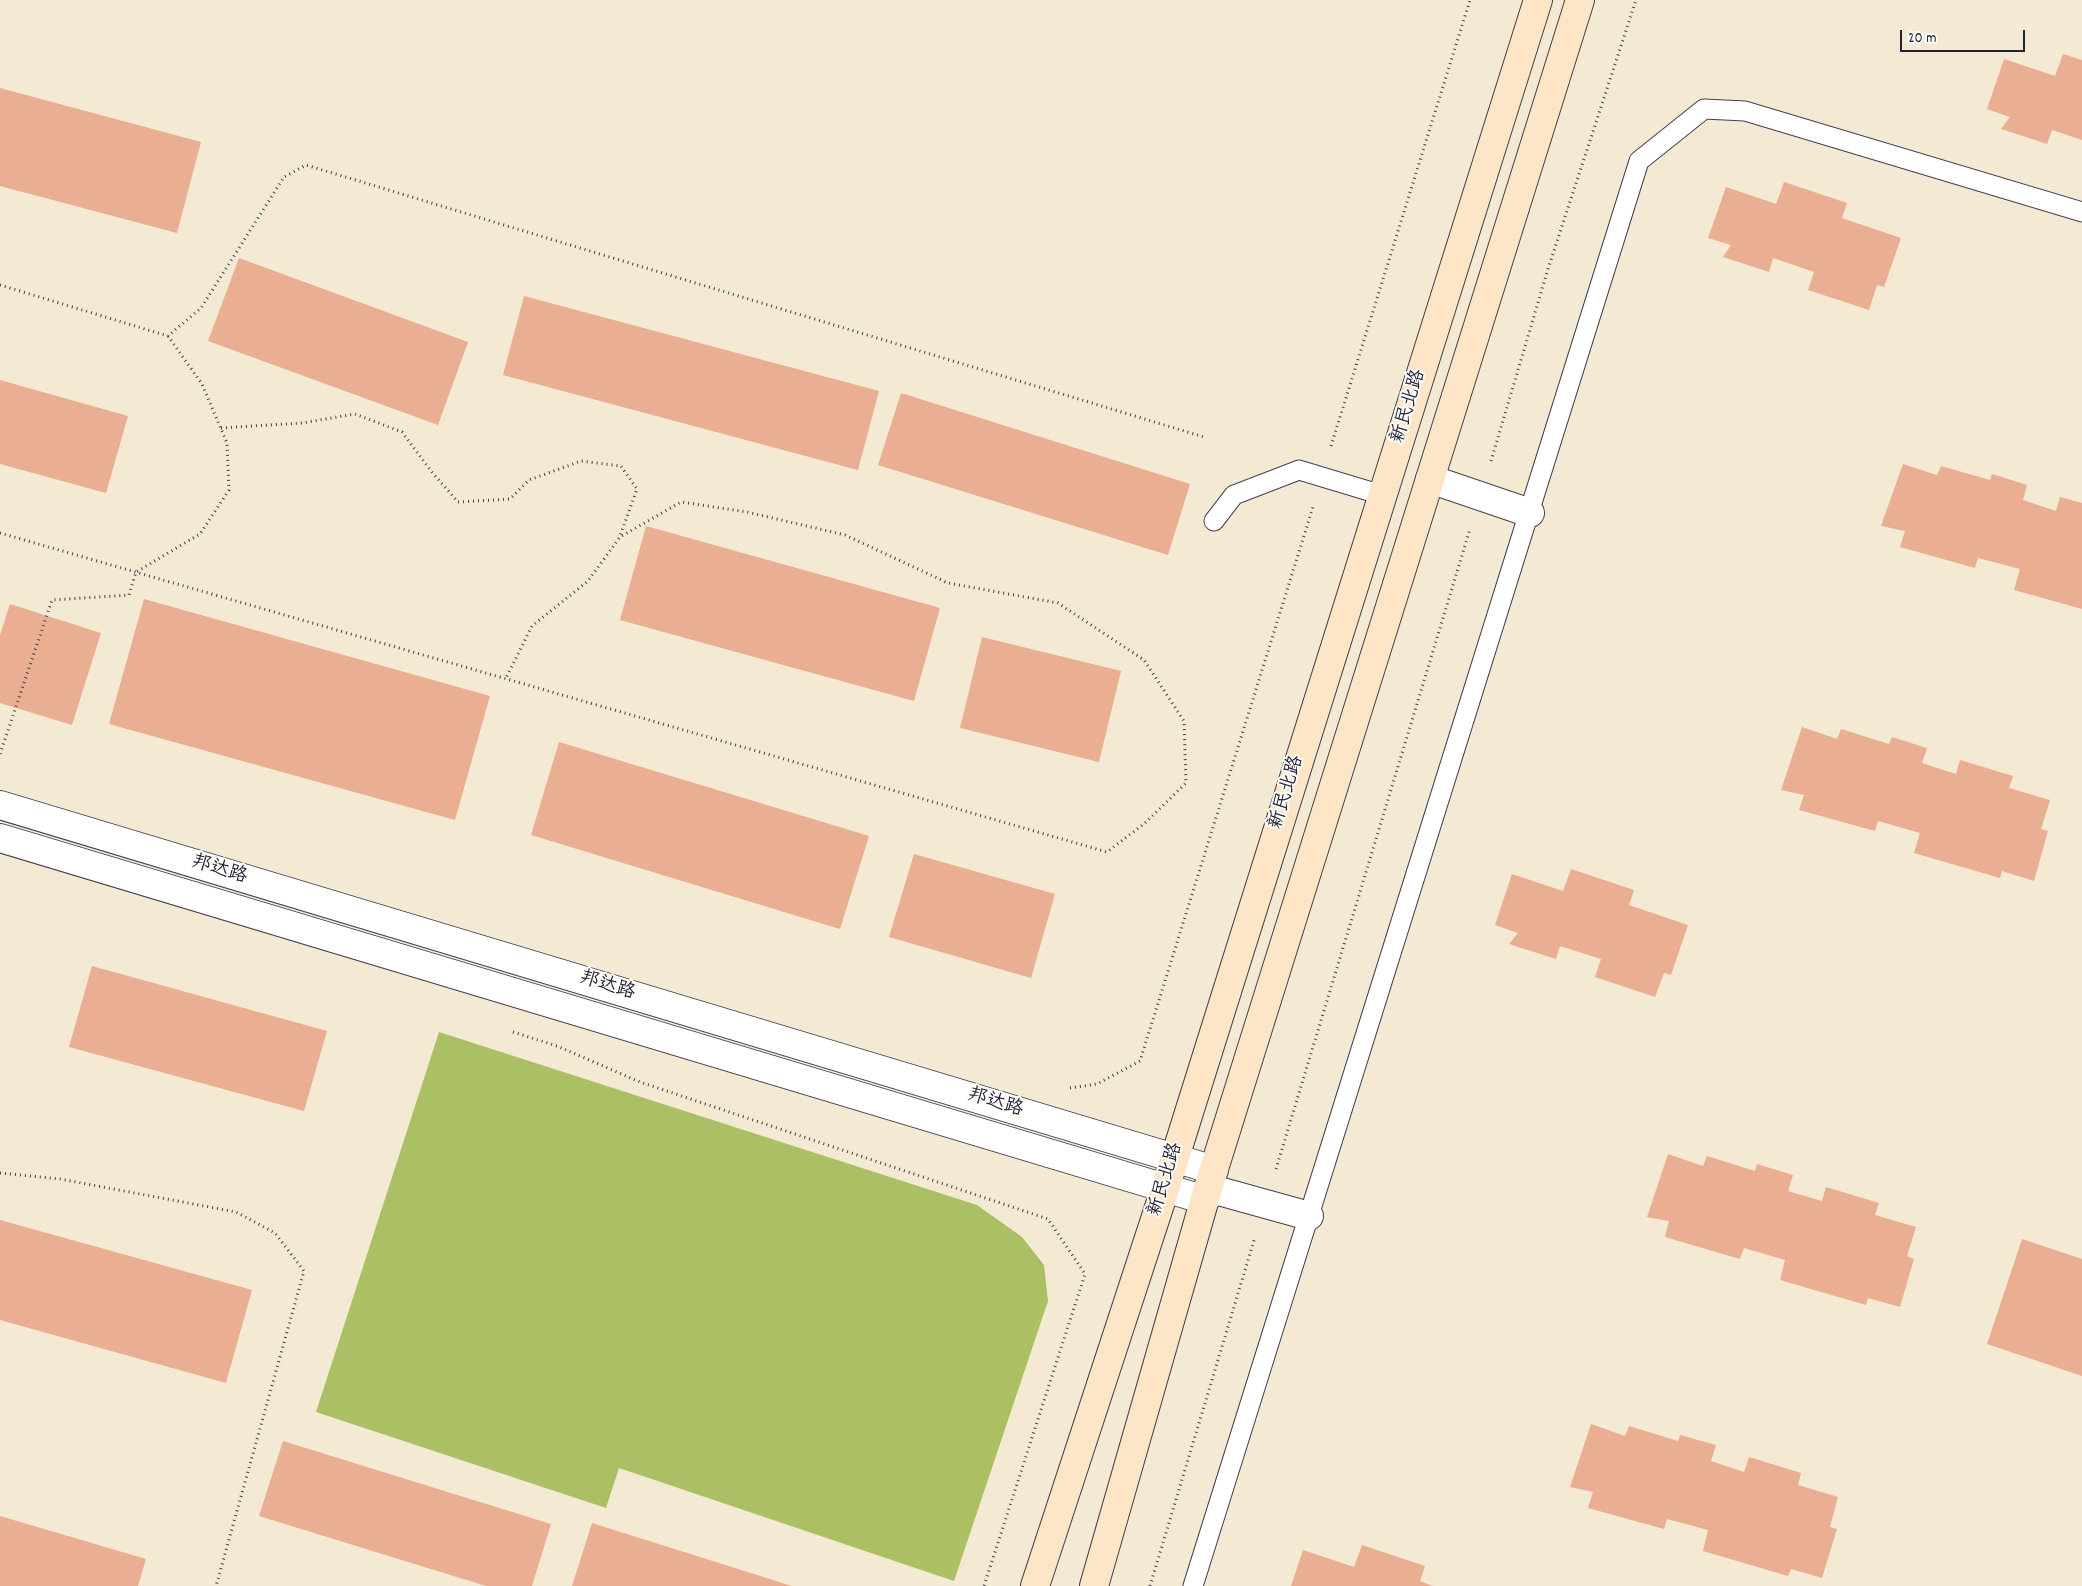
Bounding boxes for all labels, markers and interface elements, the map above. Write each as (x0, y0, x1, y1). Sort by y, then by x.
scale bar (1902, 20, 2027, 52)
text: 20 m (1908, 28, 1936, 50)
street label: 新民北路 (1388, 367, 1432, 447)
street label: 新民北路 (1266, 753, 1310, 833)
street label: 邦达路 (188, 852, 250, 890)
street label: 邦达路 (576, 968, 638, 1006)
street label: 邦达路 (964, 1085, 1026, 1123)
street label: 新民北路 (1145, 1140, 1189, 1220)

